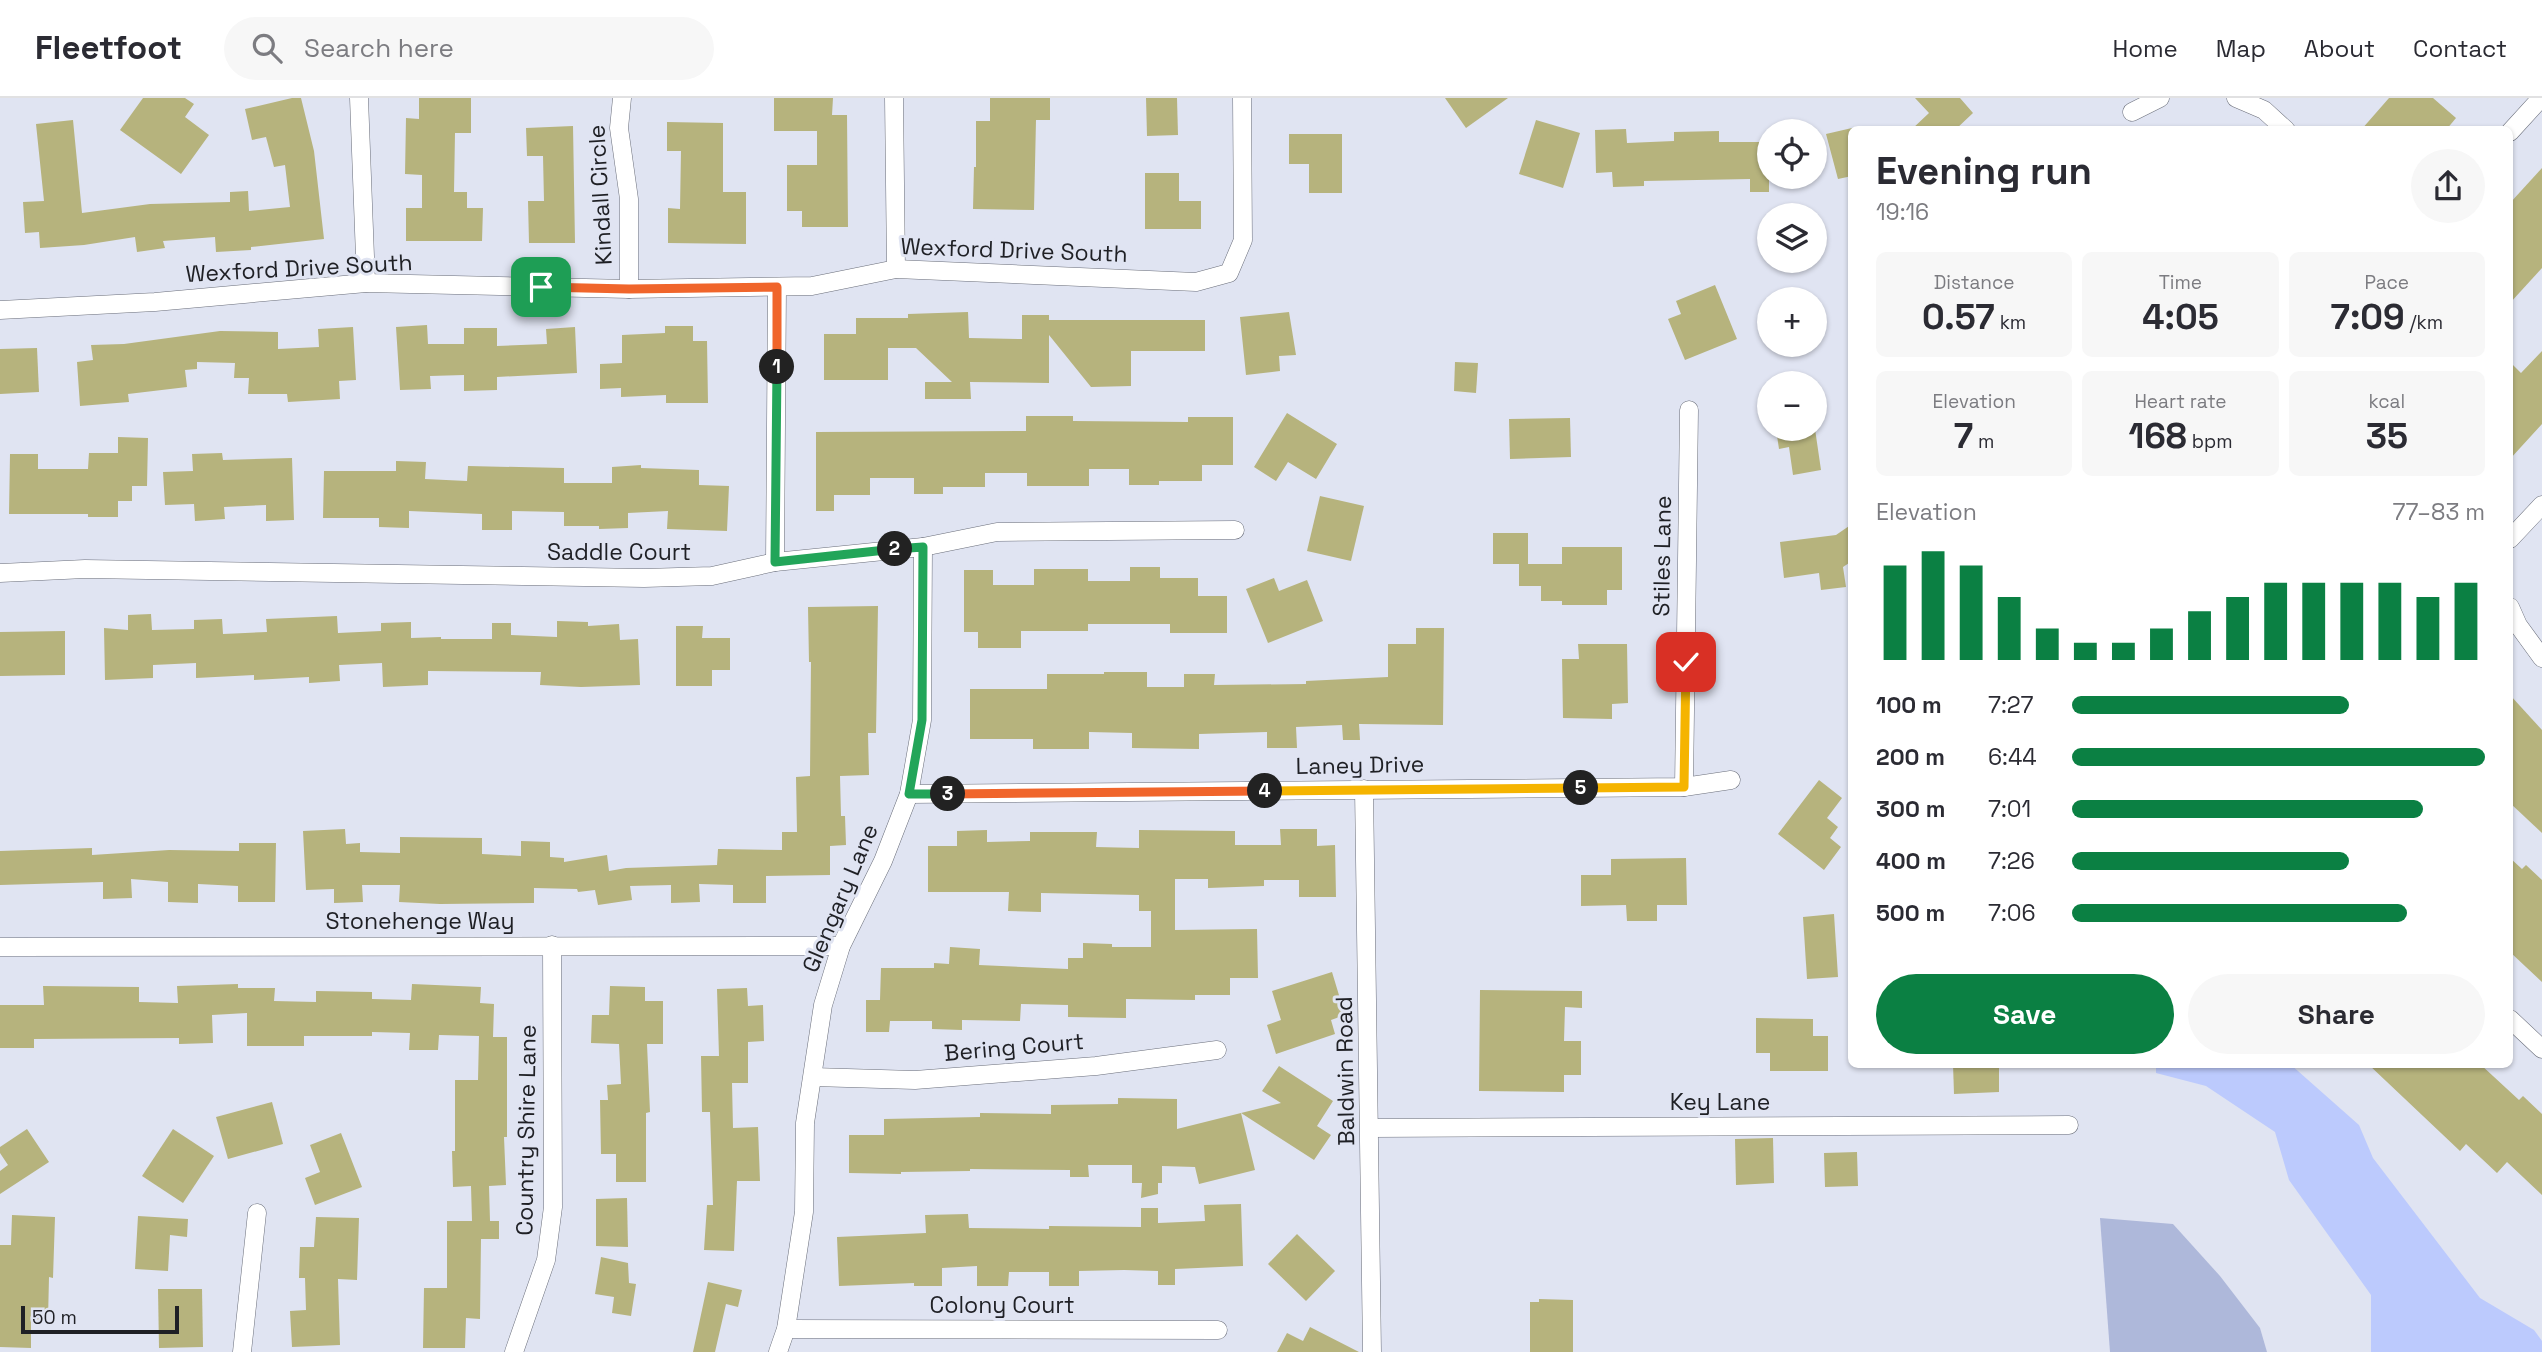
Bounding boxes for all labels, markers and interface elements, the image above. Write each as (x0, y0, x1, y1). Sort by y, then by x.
search box (224, 17, 714, 80)
text: Fleetfoot (35, 27, 182, 69)
icon: search (248, 29, 286, 67)
text: Search here (304, 31, 454, 65)
text: Home (2112, 33, 2178, 64)
text: Map (2216, 33, 2266, 64)
text: About (2304, 33, 2375, 64)
text: Contact (2413, 33, 2507, 64)
map controls (1757, 119, 1827, 441)
button: locate (1757, 119, 1827, 189)
street label: Kindall Circle (581, 124, 619, 266)
text: Evening run (1876, 147, 2092, 195)
button: share (2411, 149, 2485, 223)
text: 19:16 (1876, 197, 1929, 227)
button: layers (1757, 203, 1827, 273)
street label: Wexford Drive South (900, 231, 1128, 269)
street label: Wexford Drive South (185, 247, 413, 289)
pin (511, 257, 571, 317)
icon: arrive (522, 268, 560, 306)
text: Distance (1934, 270, 2015, 295)
text: Time (2159, 270, 2202, 295)
text: Pace (2365, 270, 2409, 295)
button: + (1757, 287, 1827, 357)
text: 0.57 (1922, 295, 1995, 339)
text: 4:05 (2142, 295, 2219, 339)
text: 7:09 (2331, 295, 2405, 339)
text: km (1995, 310, 2026, 335)
text: /km (2405, 310, 2443, 335)
pin: 1 (760, 350, 794, 384)
text: 1 (772, 354, 781, 379)
button: − (1757, 371, 1827, 441)
text: Elevation (1933, 389, 2016, 414)
text: Heart rate (2134, 389, 2227, 414)
text: kcal (2368, 389, 2405, 414)
text: 7 (1954, 414, 1973, 458)
text: 168 (2128, 414, 2187, 458)
text: 35 (2366, 414, 2408, 458)
text: m (1973, 429, 1994, 454)
text: bpm (2187, 429, 2233, 454)
street label: Stiles Lane (1646, 495, 1678, 617)
text: Elevation (1876, 497, 1977, 527)
text: 77–83 m (2393, 497, 2485, 527)
pin: 2 (878, 532, 912, 566)
text: 2 (889, 536, 900, 561)
street label: Saddle Court (547, 537, 691, 567)
pin (1656, 632, 1716, 692)
icon: check (1667, 643, 1705, 681)
text: 100 m (1876, 690, 1942, 720)
text: 7:27 (1988, 690, 2033, 720)
text: 200 m (1876, 742, 1945, 772)
text: 6:44 (1988, 742, 2037, 772)
street label: Laney Drive (1295, 749, 1425, 781)
pin: 5 (1564, 770, 1598, 806)
pin: 4 (1248, 774, 1282, 808)
text: 5 (1575, 775, 1586, 800)
pin: 3 (930, 776, 965, 812)
text: 4 (1258, 778, 1271, 803)
text: 3 (942, 781, 953, 806)
text: 300 m (1876, 794, 1945, 824)
text: 7:01 (1988, 794, 2031, 824)
street label: Glengary Lane (795, 819, 885, 977)
text: 400 m (1876, 846, 1946, 876)
text: 7:26 (1988, 846, 2035, 876)
text: 500 m (1876, 898, 1945, 928)
text: 7:06 (1988, 898, 2036, 928)
street label: Stonehenge Way (325, 906, 515, 936)
button: Save (1876, 974, 2174, 1054)
button: Share (2188, 974, 2485, 1054)
street label: Baldwin Road (1329, 996, 1361, 1146)
street label: Country Shire Lane (509, 1024, 543, 1236)
street label: Bering Court (943, 1026, 1085, 1068)
street label: Key Lane (1670, 1087, 1770, 1117)
street label: Colony Court (929, 1290, 1075, 1320)
scale bar (21, 1303, 178, 1335)
text: 50 m (32, 1305, 77, 1330)

